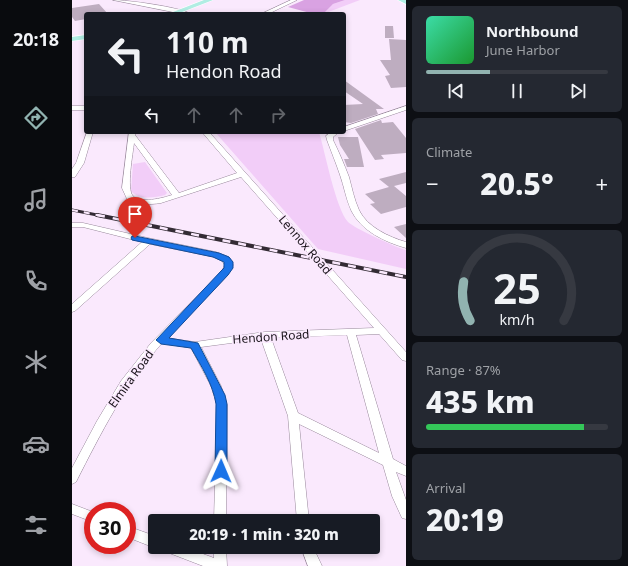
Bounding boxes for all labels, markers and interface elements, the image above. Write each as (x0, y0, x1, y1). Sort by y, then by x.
text: Northbound (486, 21, 578, 41)
text: 110 m (166, 23, 249, 61)
text: 20:18 (13, 27, 59, 51)
icon: left (100, 28, 152, 80)
text: June Harbor (486, 41, 560, 59)
text: Hendon Road (166, 59, 282, 83)
icon: previous (445, 80, 467, 102)
icon: pause (506, 80, 528, 102)
icon: next (567, 80, 589, 102)
icon: directions (22, 104, 50, 132)
icon: left (141, 104, 163, 126)
icon: ahead (183, 104, 205, 126)
icon: ahead (225, 104, 247, 126)
icon: right (267, 104, 289, 126)
text: Climate (426, 143, 472, 161)
text: 20.5° (480, 163, 554, 204)
text: − (426, 168, 439, 198)
text: + (595, 168, 608, 198)
icon: music (22, 186, 50, 214)
pin (118, 197, 152, 238)
icon: arrive (124, 203, 146, 225)
street label: Lennox Road (275, 211, 336, 278)
text: 25 (493, 260, 541, 316)
icon: phone (22, 267, 50, 295)
text: km/h (499, 310, 535, 329)
street label: Hendon Road (232, 325, 310, 348)
street label: Elmira Road (104, 346, 157, 411)
icon: climate (22, 348, 50, 376)
text: Range · 87% (426, 361, 501, 379)
text: 435 km (426, 381, 535, 422)
icon: car (22, 430, 50, 458)
position arrow (200, 450, 242, 492)
text: Arrival (426, 479, 466, 497)
text: 20:19 (426, 499, 504, 540)
speed limit sign: 30 (84, 502, 136, 554)
icon: filters (22, 511, 50, 539)
text: 20:19 · 1 min · 320 m (189, 524, 339, 544)

